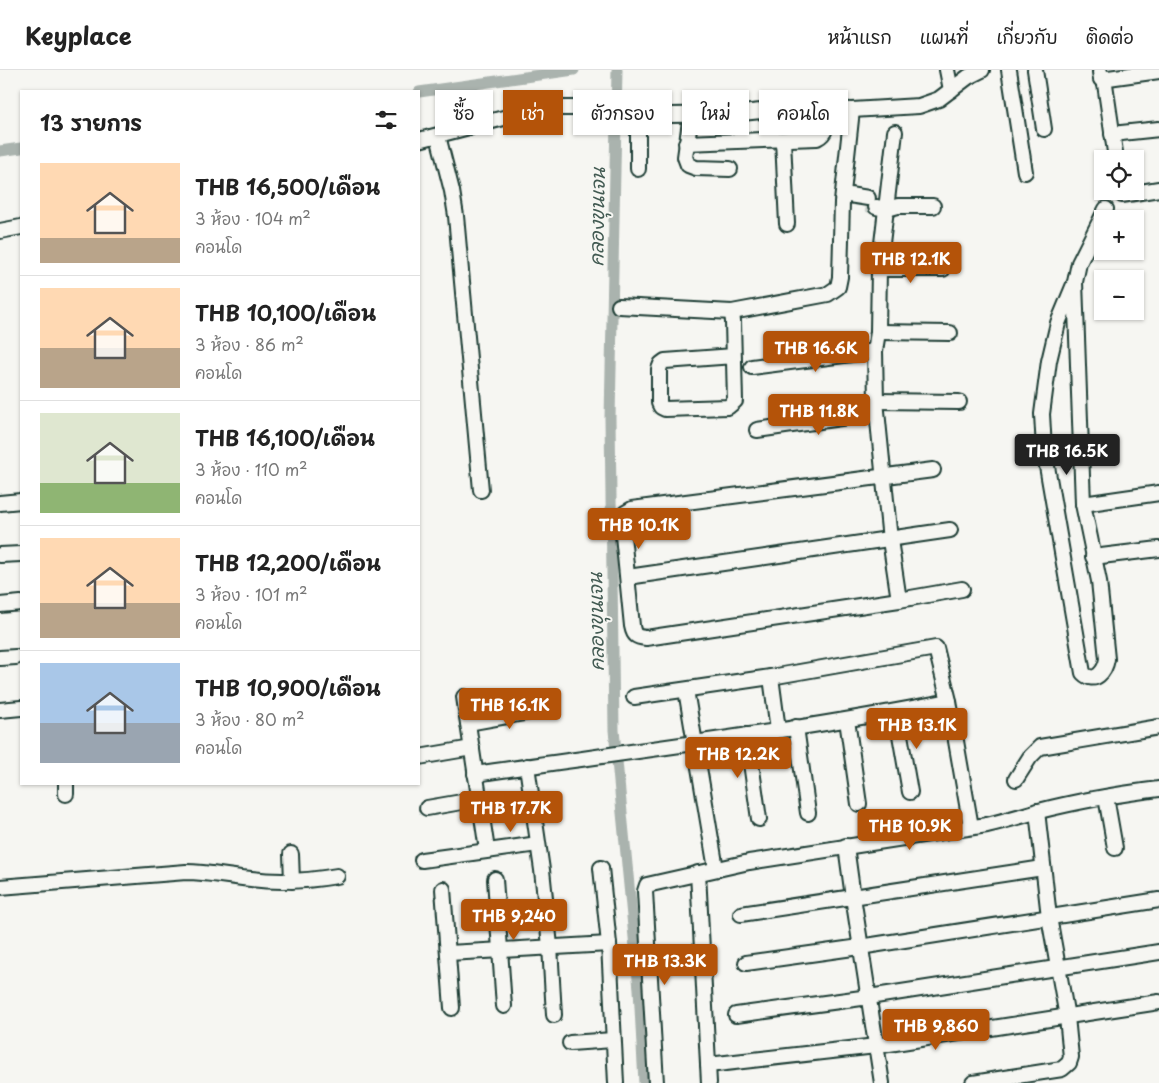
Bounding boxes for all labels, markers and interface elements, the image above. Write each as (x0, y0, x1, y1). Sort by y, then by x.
text: Keyplace (25, 17, 132, 53)
text: หน้าแรก (828, 23, 892, 50)
text: แผนที่ (920, 23, 968, 50)
text: เกี่ยวกับ (996, 23, 1058, 50)
text: ติดต่อ (1086, 23, 1134, 50)
chip: ซื้อ (435, 90, 493, 135)
chip: เช่า (503, 90, 563, 135)
chip: ตัวกรอง (573, 90, 672, 135)
chip: ใหม่ (682, 90, 749, 135)
chip: คอนโด (759, 90, 848, 135)
text: 13 รายการ (40, 106, 142, 138)
icon: filters (372, 106, 400, 134)
map controls (1094, 150, 1144, 320)
button: locate (1094, 150, 1144, 200)
water label: คลองขุนเจน (581, 166, 613, 267)
text: THB 16,500/เดือน (195, 170, 380, 202)
icon: home (80, 183, 140, 243)
text: 3 ห้อง · 104 m² (195, 206, 311, 230)
button: + (1094, 210, 1144, 260)
text: คอนโด (195, 234, 242, 258)
pin: THB 12.1K (854, 242, 968, 284)
text: THB 12.1K (871, 246, 951, 270)
button: − (1094, 270, 1144, 320)
text: THB 10,100/เดือน (195, 296, 376, 328)
icon: home (80, 308, 140, 368)
pin: THB 16.6K (759, 330, 873, 373)
text: 3 ห้อง · 86 m² (195, 332, 304, 356)
text: THB 16.6K (774, 335, 858, 359)
text: คอนโด (195, 360, 242, 384)
pin: THB 11.8K (762, 394, 876, 436)
text: THB 11.8K (779, 398, 859, 422)
text: THB 16,100/เดือน (195, 421, 375, 453)
icon: home (80, 433, 140, 493)
pin: THB 16.5K (1010, 434, 1124, 476)
text: THB 16.5K (1026, 438, 1108, 462)
text: 3 ห้อง · 110 m² (195, 457, 307, 481)
text: คอนโด (195, 485, 242, 509)
pin: THB 10.1K (582, 508, 696, 550)
text: THB 10.1K (599, 512, 679, 536)
text: THB 12,200/เดือน (195, 546, 381, 578)
icon: home (80, 558, 140, 618)
water label: คลองขุนเจน (580, 571, 612, 672)
text: 3 ห้อง · 101 m² (195, 582, 307, 606)
text: คอนโด (195, 610, 242, 634)
text: THB 10,900/เดือน (195, 671, 381, 703)
icon: home (80, 683, 140, 743)
pin: THB 16.1K (453, 688, 567, 730)
text: THB 16.1K (470, 692, 550, 716)
text: 3 ห้อง · 80 m² (195, 707, 304, 731)
pin: THB 13.1K (860, 708, 974, 750)
text: THB 13.1K (877, 712, 957, 736)
text: คอนโด (195, 735, 242, 759)
pin: THB 12.2K (681, 736, 795, 779)
text: THB 12.2K (696, 741, 780, 765)
pin: THB 17.7K (454, 790, 568, 833)
text: THB 17.7K (471, 795, 551, 819)
pin: THB 10.9K (853, 808, 967, 851)
text: THB 10.9K (869, 813, 951, 837)
pin: THB 9,240 (457, 898, 571, 941)
text: THB 9,240 (472, 903, 556, 927)
pin: THB 13.3K (608, 944, 722, 986)
text: THB 13.3K (624, 948, 706, 972)
pin: THB 9,860 (879, 1008, 993, 1051)
text: THB 9,860 (893, 1013, 979, 1037)

